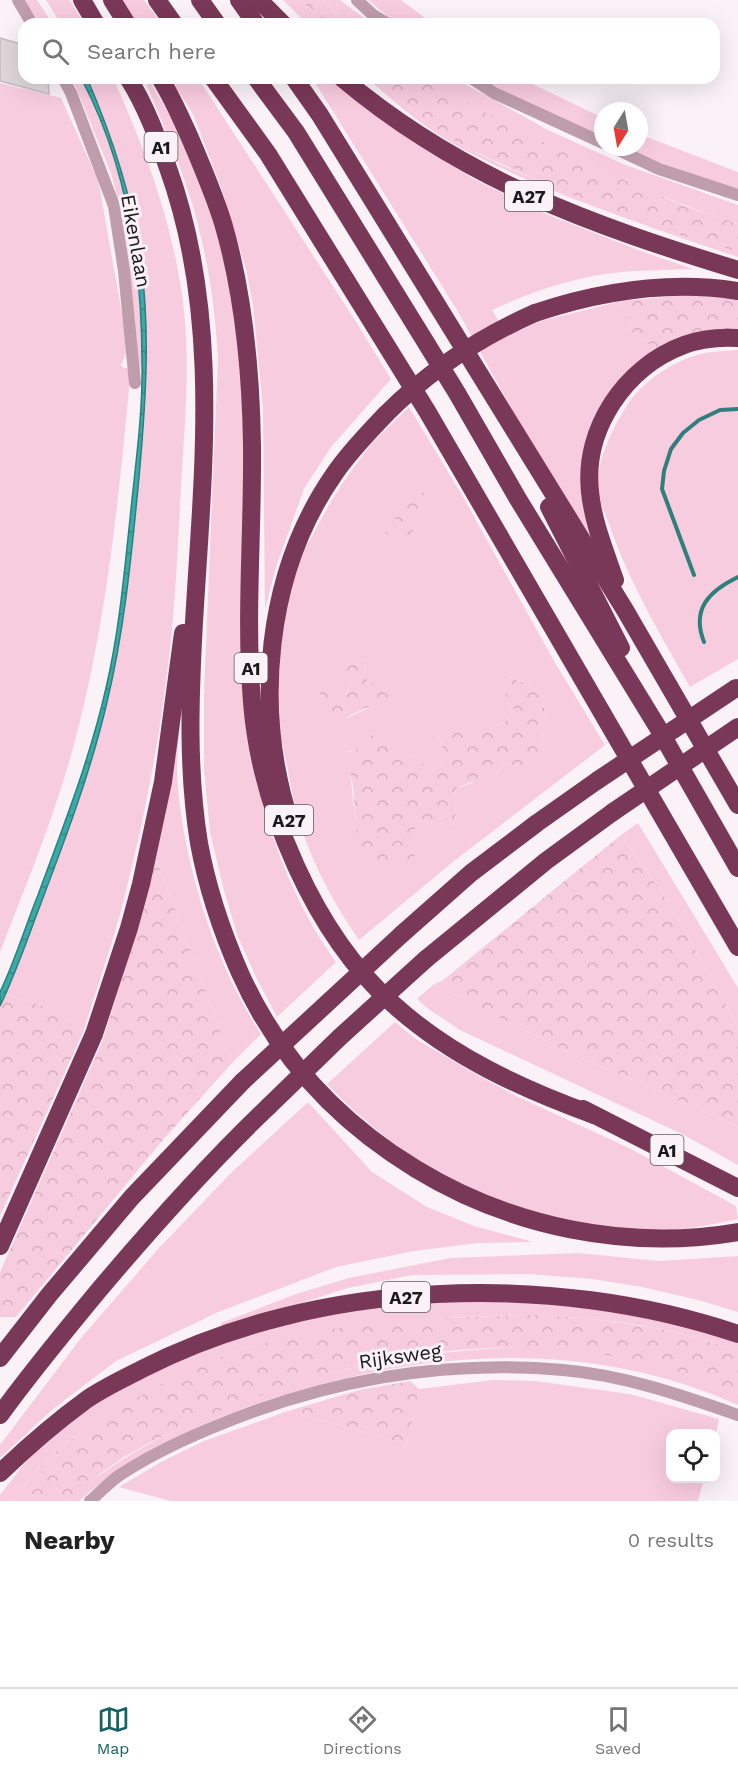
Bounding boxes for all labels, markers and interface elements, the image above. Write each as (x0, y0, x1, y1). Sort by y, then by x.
search box (18, 18, 720, 84)
icon: search (39, 35, 72, 68)
text: Search here (87, 39, 216, 64)
north arrow (594, 102, 648, 156)
road number: A1 (144, 132, 178, 162)
road number: A27 (505, 181, 553, 211)
street label: Eikenlaan (116, 193, 156, 289)
road number: A1 (234, 653, 268, 683)
road number: A27 (265, 805, 313, 835)
road number: A1 (650, 1135, 684, 1165)
road number: A27 (382, 1282, 430, 1312)
street label: Rijksweg (357, 1338, 443, 1374)
map controls (666, 1429, 720, 1483)
button: locate (666, 1429, 720, 1483)
text: Nearby (24, 1525, 115, 1555)
text: 0 results (628, 1528, 714, 1552)
tab: Map (97, 1703, 130, 1758)
tab: Directions (323, 1703, 402, 1758)
tab: Saved (595, 1703, 641, 1758)

